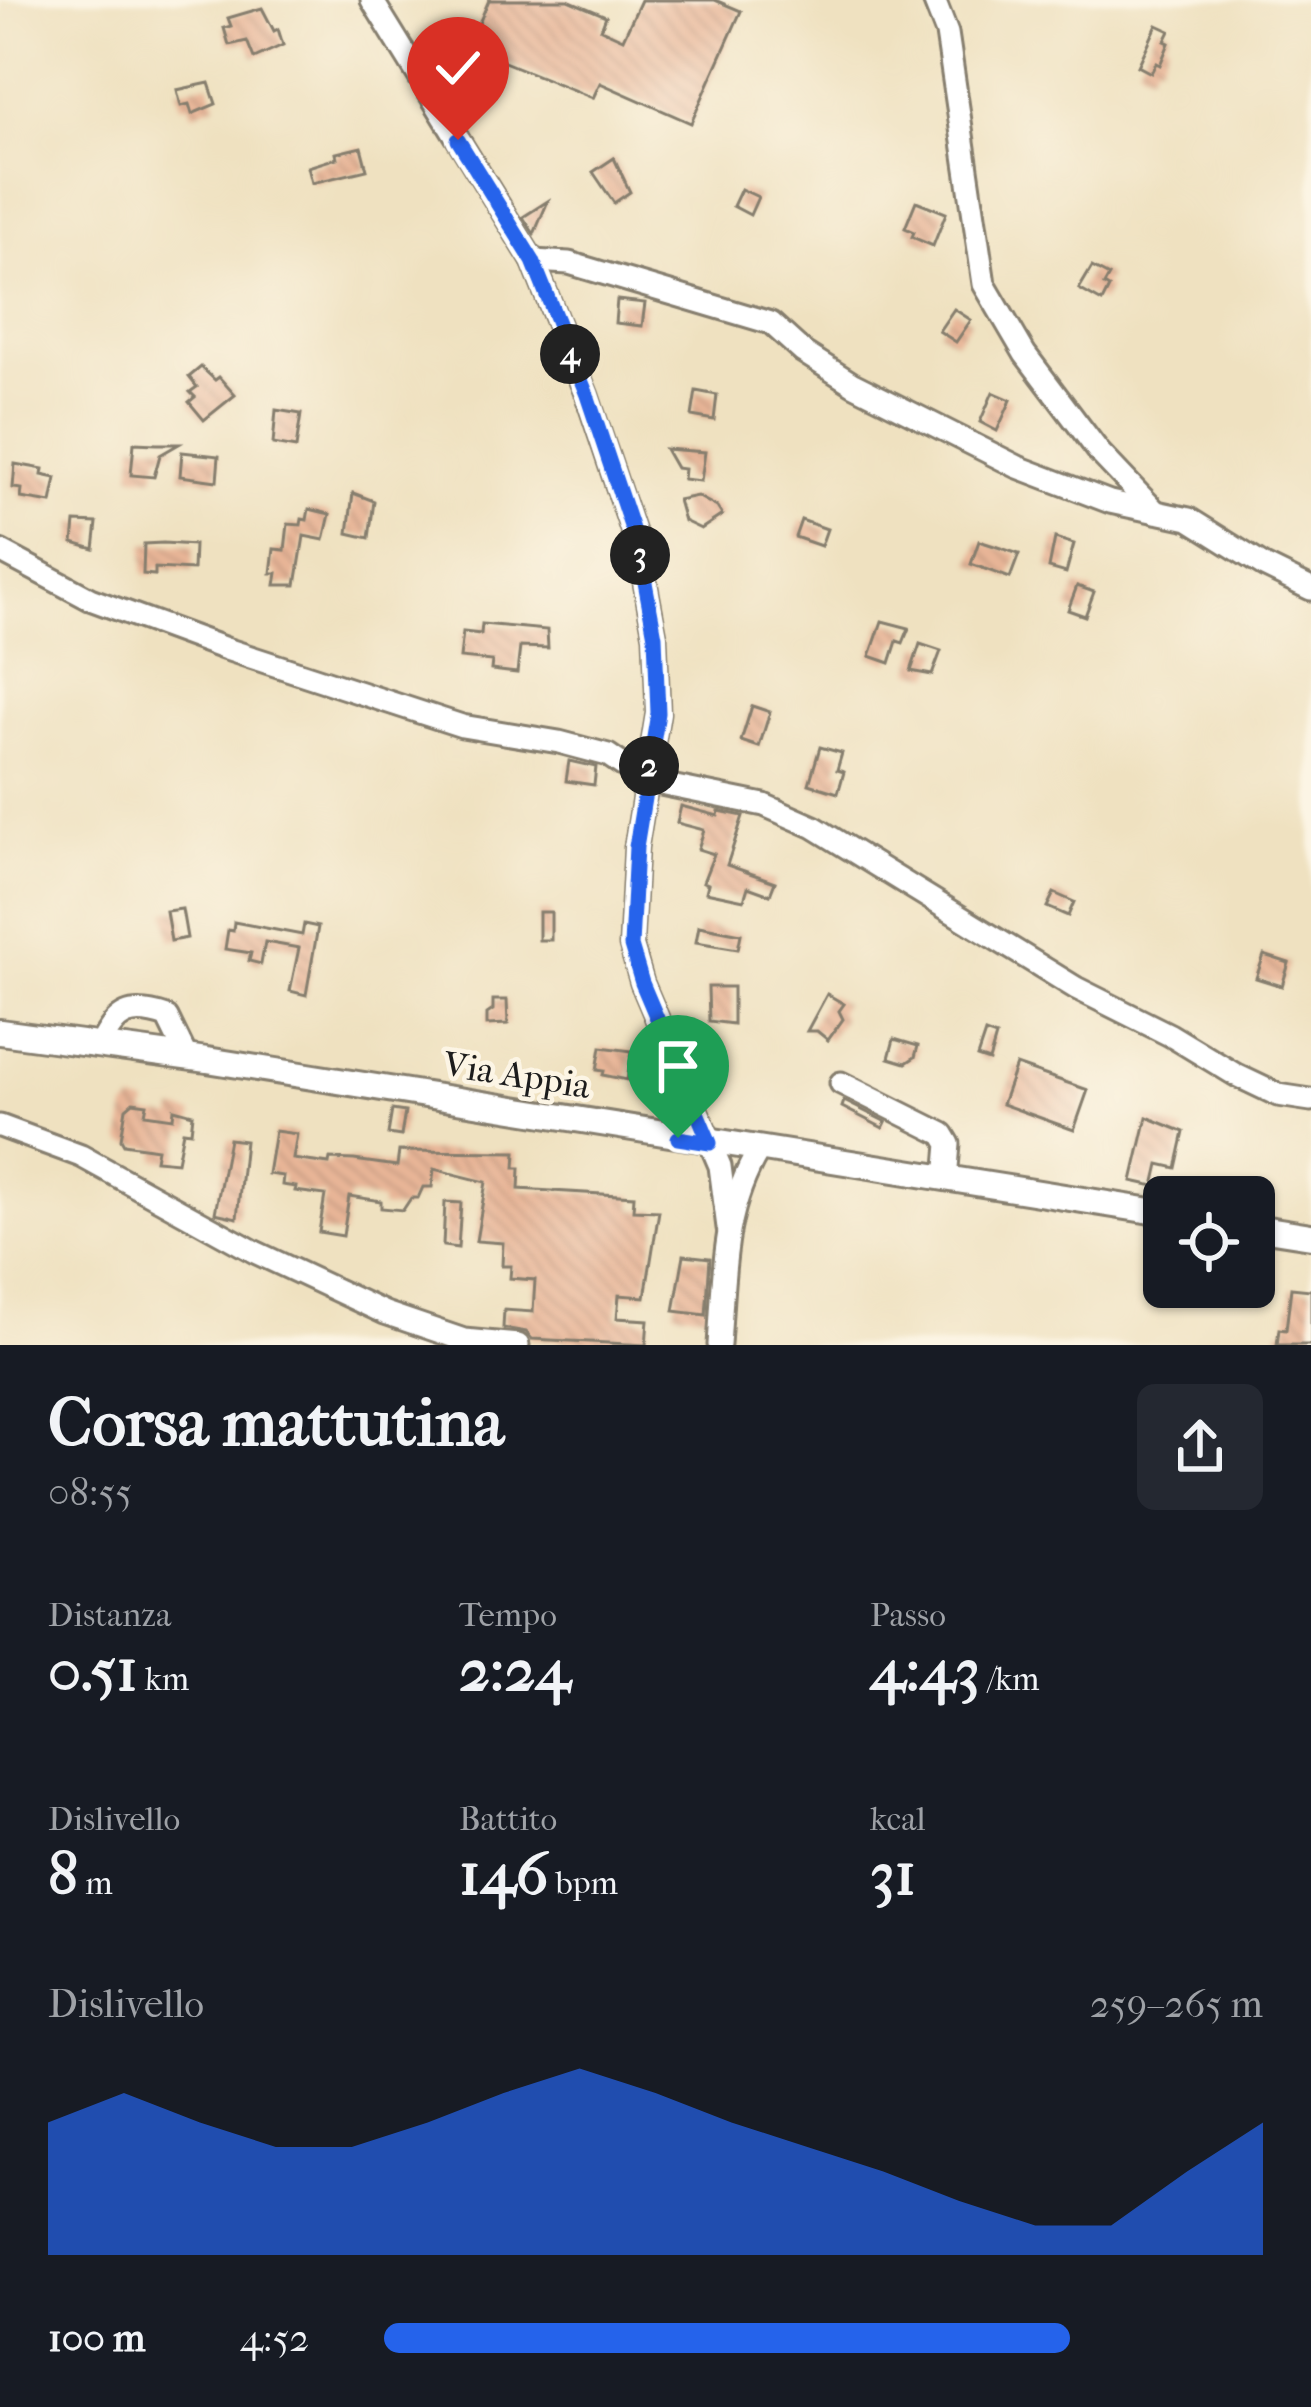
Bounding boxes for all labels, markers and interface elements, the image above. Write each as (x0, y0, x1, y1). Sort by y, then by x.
pin (407, 17, 509, 140)
icon: check (425, 35, 491, 101)
pin: 4 (540, 324, 600, 384)
text: 4 (560, 334, 580, 373)
pin: 3 (610, 525, 670, 585)
text: 3 (633, 535, 647, 574)
pin: 2 (619, 736, 679, 796)
text: 2 (641, 746, 657, 785)
pin (627, 1015, 729, 1138)
icon: arrive (645, 1033, 711, 1099)
street label: Via Appia (440, 1043, 594, 1107)
map controls (1143, 1176, 1275, 1308)
button: locate (1143, 1176, 1275, 1308)
button: share (1137, 1384, 1263, 1510)
text: Corsa mattutina (48, 1385, 504, 1462)
text: 08:55 (48, 1469, 132, 1515)
text: Distanza (48, 1596, 171, 1635)
text: Tempo (459, 1596, 557, 1635)
text: Passo (870, 1596, 946, 1635)
text: 0.51 (48, 1635, 138, 1706)
text: 2:24 (459, 1635, 571, 1706)
text: 4:43 (870, 1635, 980, 1706)
text: km (138, 1660, 189, 1699)
text: /km (980, 1660, 1040, 1699)
text: Dislivello (48, 1800, 180, 1839)
text: Battito (459, 1800, 557, 1839)
text: kcal (870, 1800, 926, 1839)
text: 8 (48, 1839, 78, 1910)
text: 146 (459, 1839, 548, 1910)
text: 31 (870, 1839, 916, 1910)
text: m (78, 1864, 113, 1903)
text: bpm (548, 1864, 618, 1903)
text: Dislivello (48, 1981, 204, 2027)
text: 259–265 m (1090, 1981, 1263, 2027)
text: 100 m (48, 2315, 146, 2361)
text: 4:52 (240, 2315, 309, 2361)

